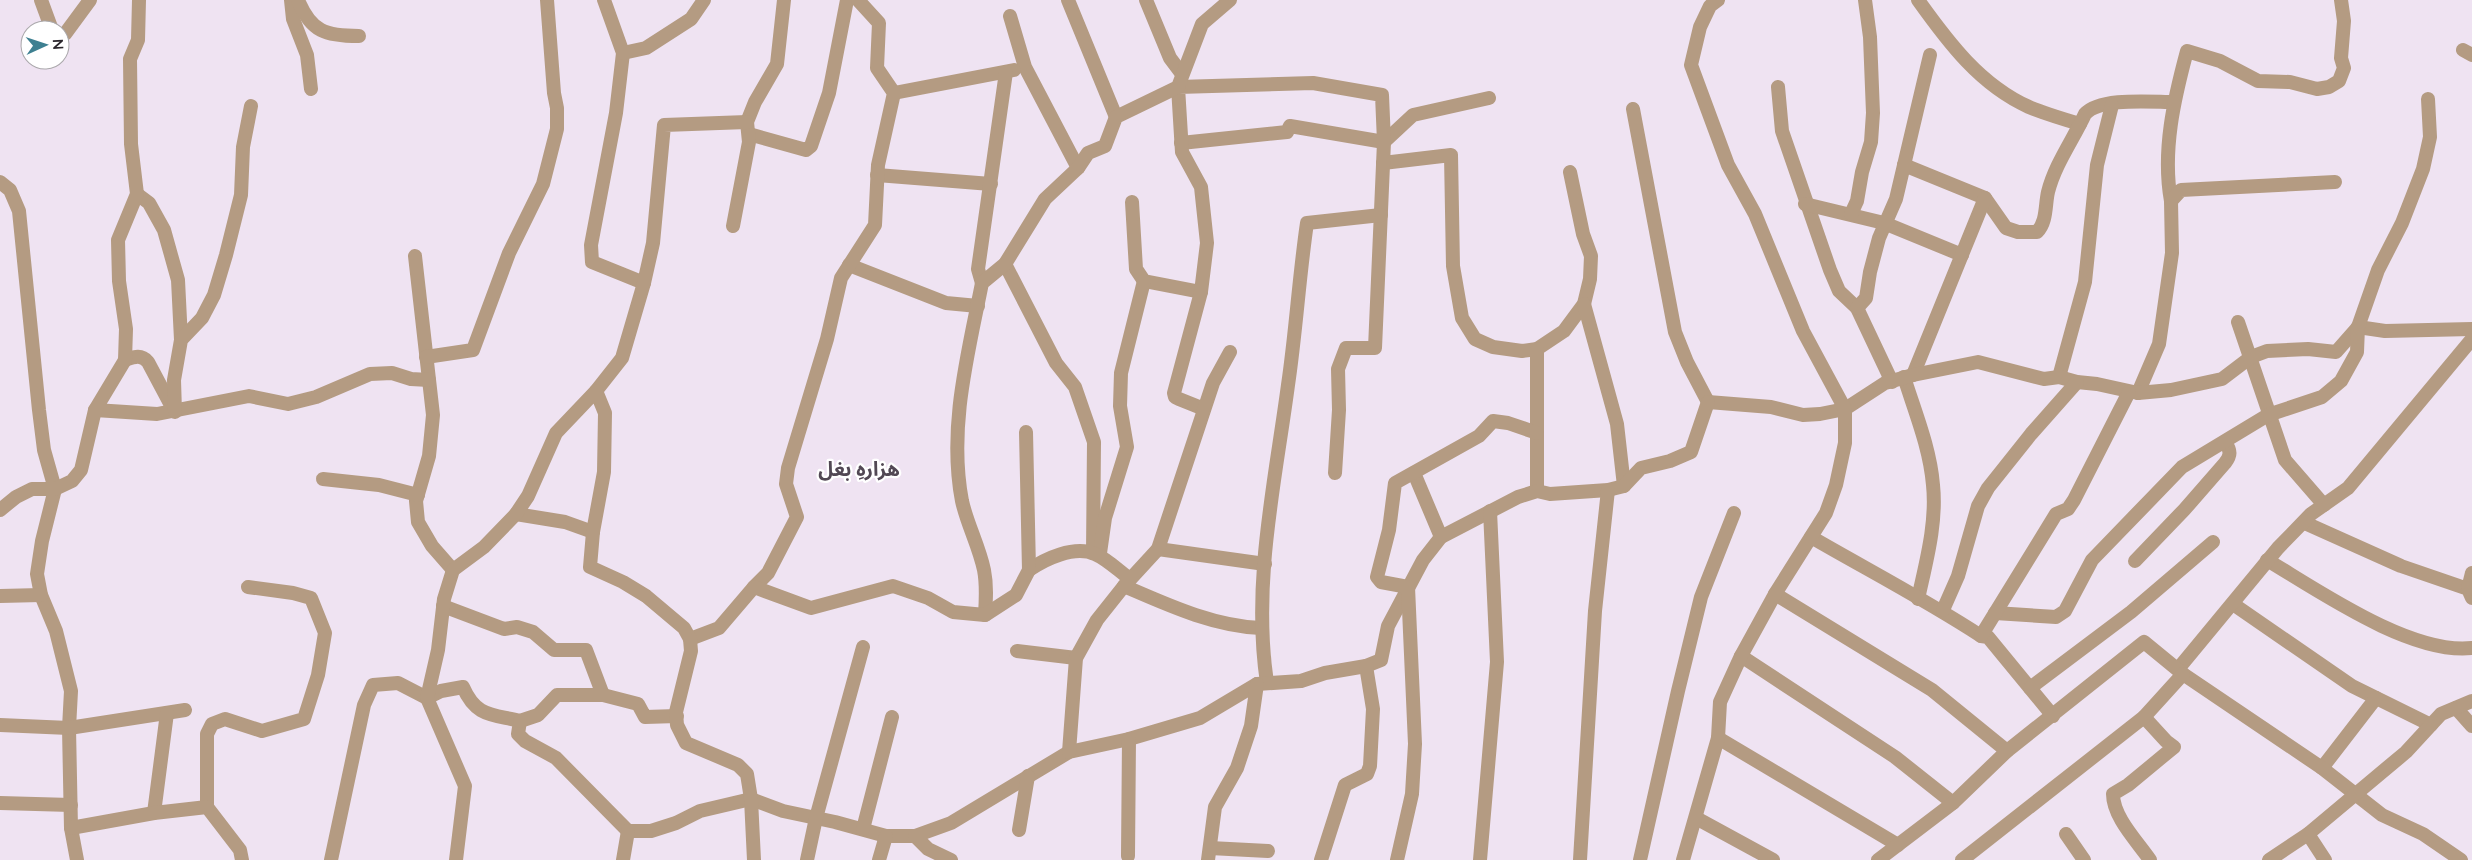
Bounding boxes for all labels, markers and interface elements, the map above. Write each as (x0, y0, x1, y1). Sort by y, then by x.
north arrow (20, 20, 70, 70)
text: N (50, 38, 67, 50)
district label: هزارهِ بغل (818, 456, 900, 481)

